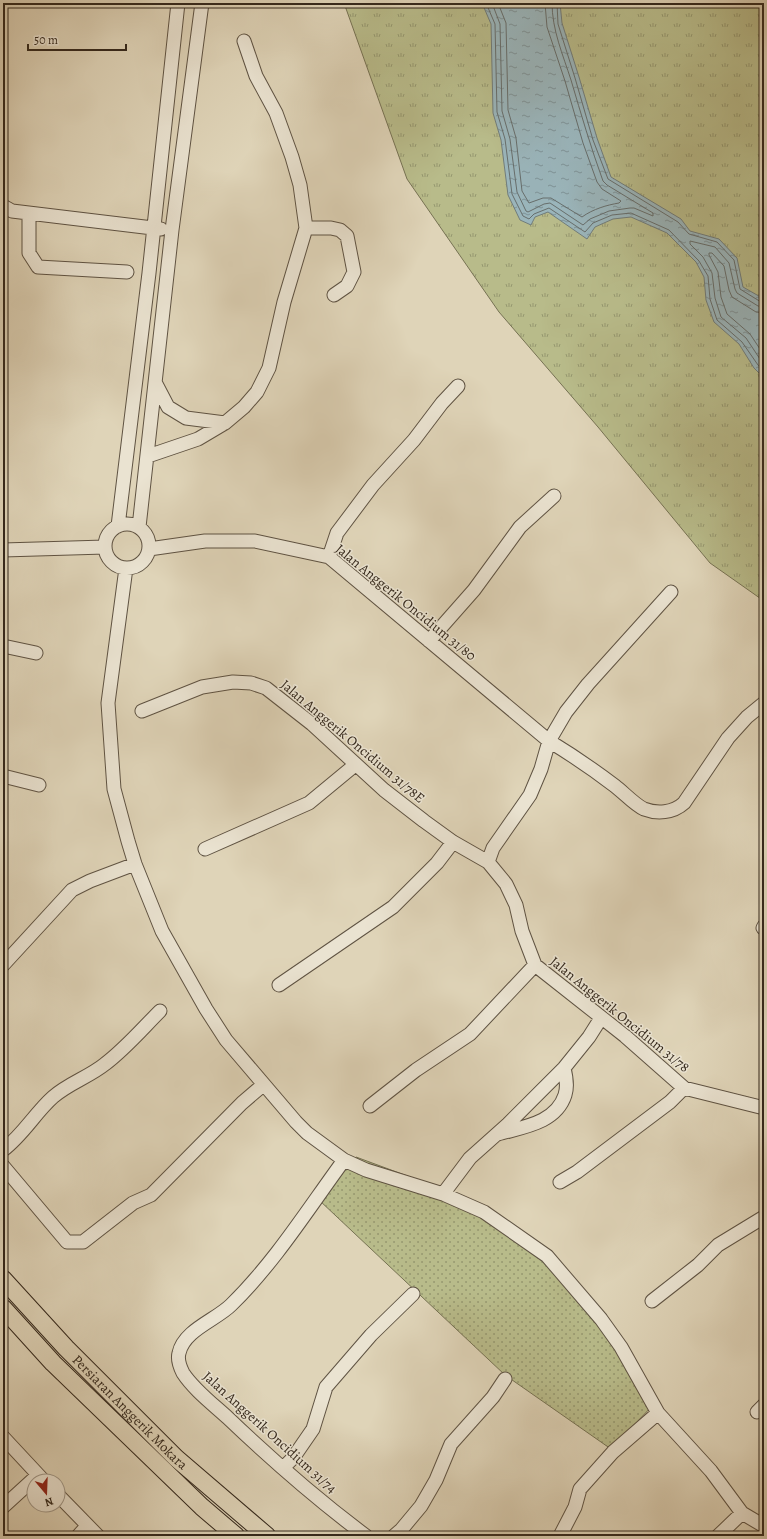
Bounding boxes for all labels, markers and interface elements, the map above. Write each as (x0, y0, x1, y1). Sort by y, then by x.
scale bar (28, 26, 126, 52)
text: 50 m (34, 32, 58, 48)
street label: Jalan Anggerik Oncidium 31/80 (331, 540, 480, 665)
street label: Jalan Anggerik Oncidium 31/78E (277, 675, 429, 807)
street label: Jalan Anggerik Oncidium 31/78 (546, 952, 694, 1077)
street label: Persiaran Anggerik Mokara (68, 1351, 192, 1474)
street label: Jalan Anggerik Oncidium 31/74 (199, 1367, 341, 1498)
north arrow (26, 1473, 66, 1513)
text: N (43, 1494, 55, 1510)

